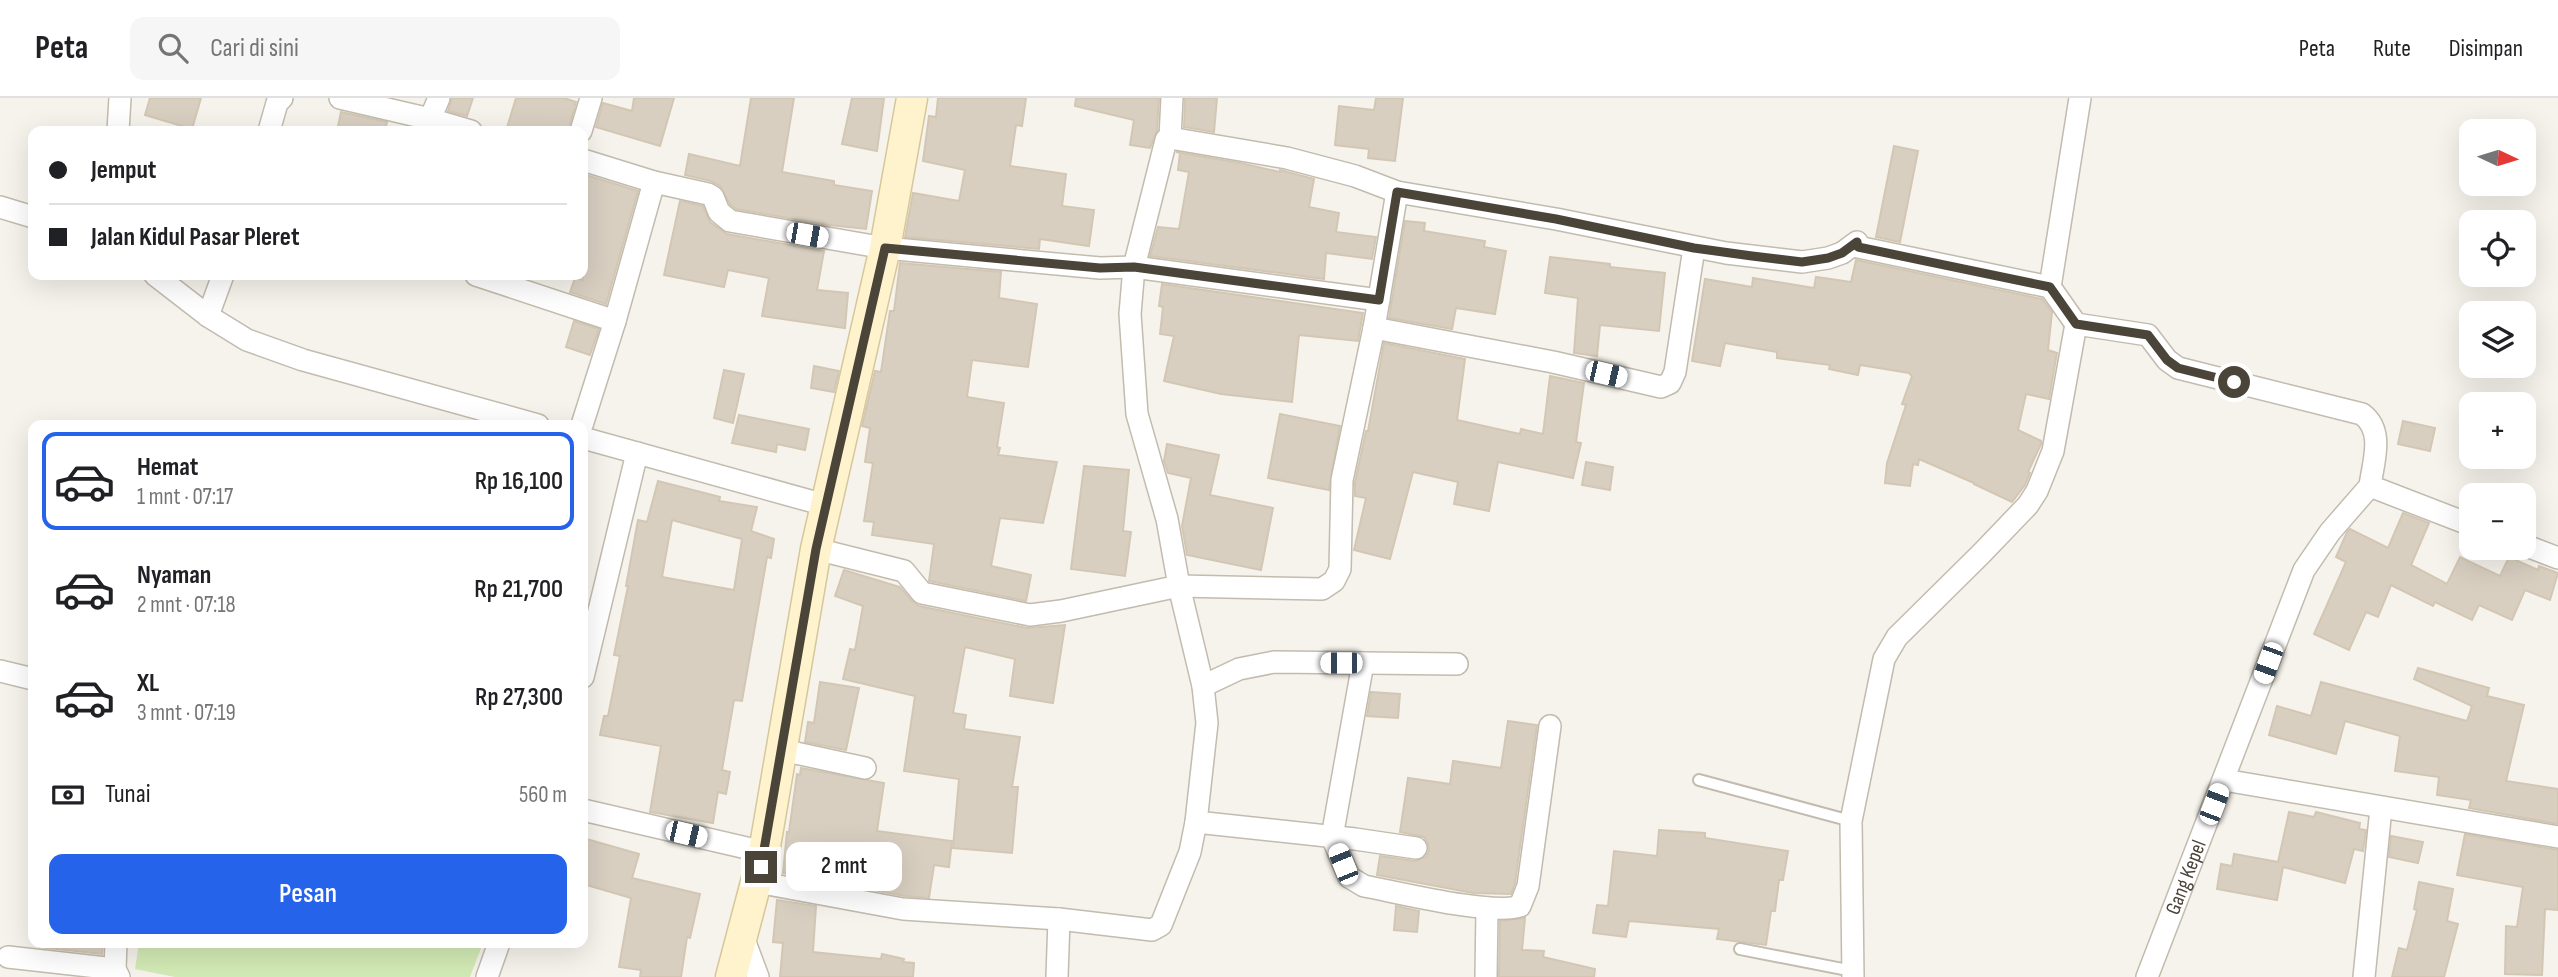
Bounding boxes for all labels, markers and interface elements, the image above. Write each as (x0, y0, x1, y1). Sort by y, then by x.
search box (130, 17, 620, 80)
text: Peta (35, 28, 88, 68)
icon: search (154, 29, 192, 67)
text: Cari di sini (210, 33, 299, 64)
text: Peta (2299, 34, 2335, 63)
text: Rute (2373, 34, 2411, 63)
text: Disimpan (2449, 34, 2523, 63)
north arrow (2459, 119, 2536, 196)
map controls (2459, 119, 2536, 560)
text: Jemput (91, 155, 156, 186)
button: locate (2459, 210, 2536, 287)
car (785, 221, 830, 249)
text: Jalan Kidul Pasar Pleret (91, 222, 300, 253)
button: layers (2459, 301, 2536, 378)
car (1584, 359, 1629, 389)
route start (2218, 366, 2250, 398)
button: + (2459, 392, 2536, 469)
icon: car (53, 450, 116, 513)
text: Hemat (137, 452, 198, 483)
text: Rp 16,100 (475, 466, 563, 497)
text: 1 mnt · 07:17 (137, 483, 233, 511)
button: − (2459, 483, 2536, 560)
icon: car (53, 558, 116, 621)
text: Nyaman (137, 560, 211, 591)
text: Rp 21,700 (474, 574, 563, 605)
text: 2 mnt · 07:18 (137, 591, 236, 619)
car (2251, 640, 2286, 686)
car (1321, 653, 1363, 674)
icon: car (53, 666, 116, 729)
text: XL (137, 668, 159, 699)
text: Rp 27,300 (475, 682, 563, 713)
text: 3 mnt · 07:19 (137, 699, 236, 727)
icon: cash (49, 776, 87, 814)
text: Tunai (105, 779, 151, 810)
text: 560 m (519, 781, 567, 809)
car (2197, 781, 2232, 827)
car (664, 819, 709, 849)
street label: Gang Kepel (2160, 837, 2212, 918)
car (1326, 841, 1361, 887)
callout: 2 mnt (786, 842, 901, 892)
route end (745, 851, 777, 883)
text: 2 mnt (821, 852, 867, 880)
button: Pesan (49, 854, 567, 934)

